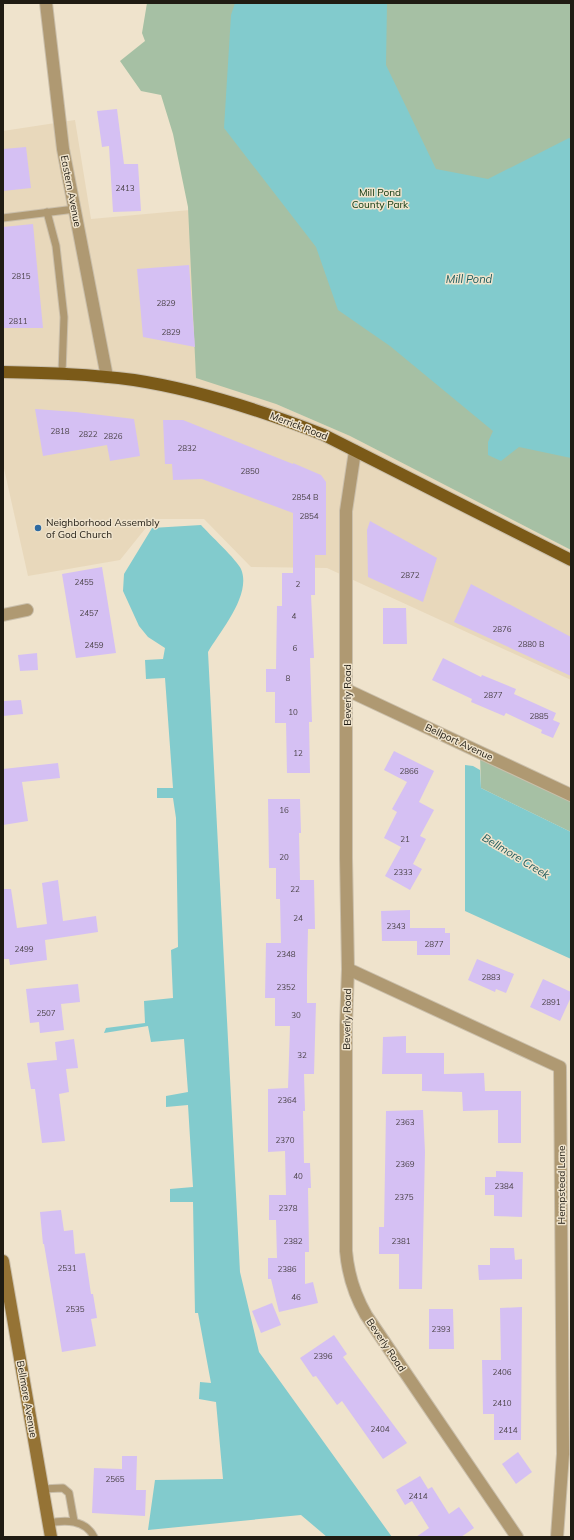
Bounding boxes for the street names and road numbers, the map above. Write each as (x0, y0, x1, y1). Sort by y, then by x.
street label: Eastern Avenue (58, 154, 84, 228)
street label: Merrick Road (268, 409, 330, 443)
street label: Beverly Road (341, 664, 354, 726)
street label: Bellport Avenue (423, 721, 495, 763)
street label: Beverly Road (340, 988, 354, 1050)
street label: Hempstead Lane (555, 1145, 568, 1225)
street label: Beverly Road (363, 1316, 409, 1374)
street label: Bellmore Avenue (14, 1359, 40, 1439)

